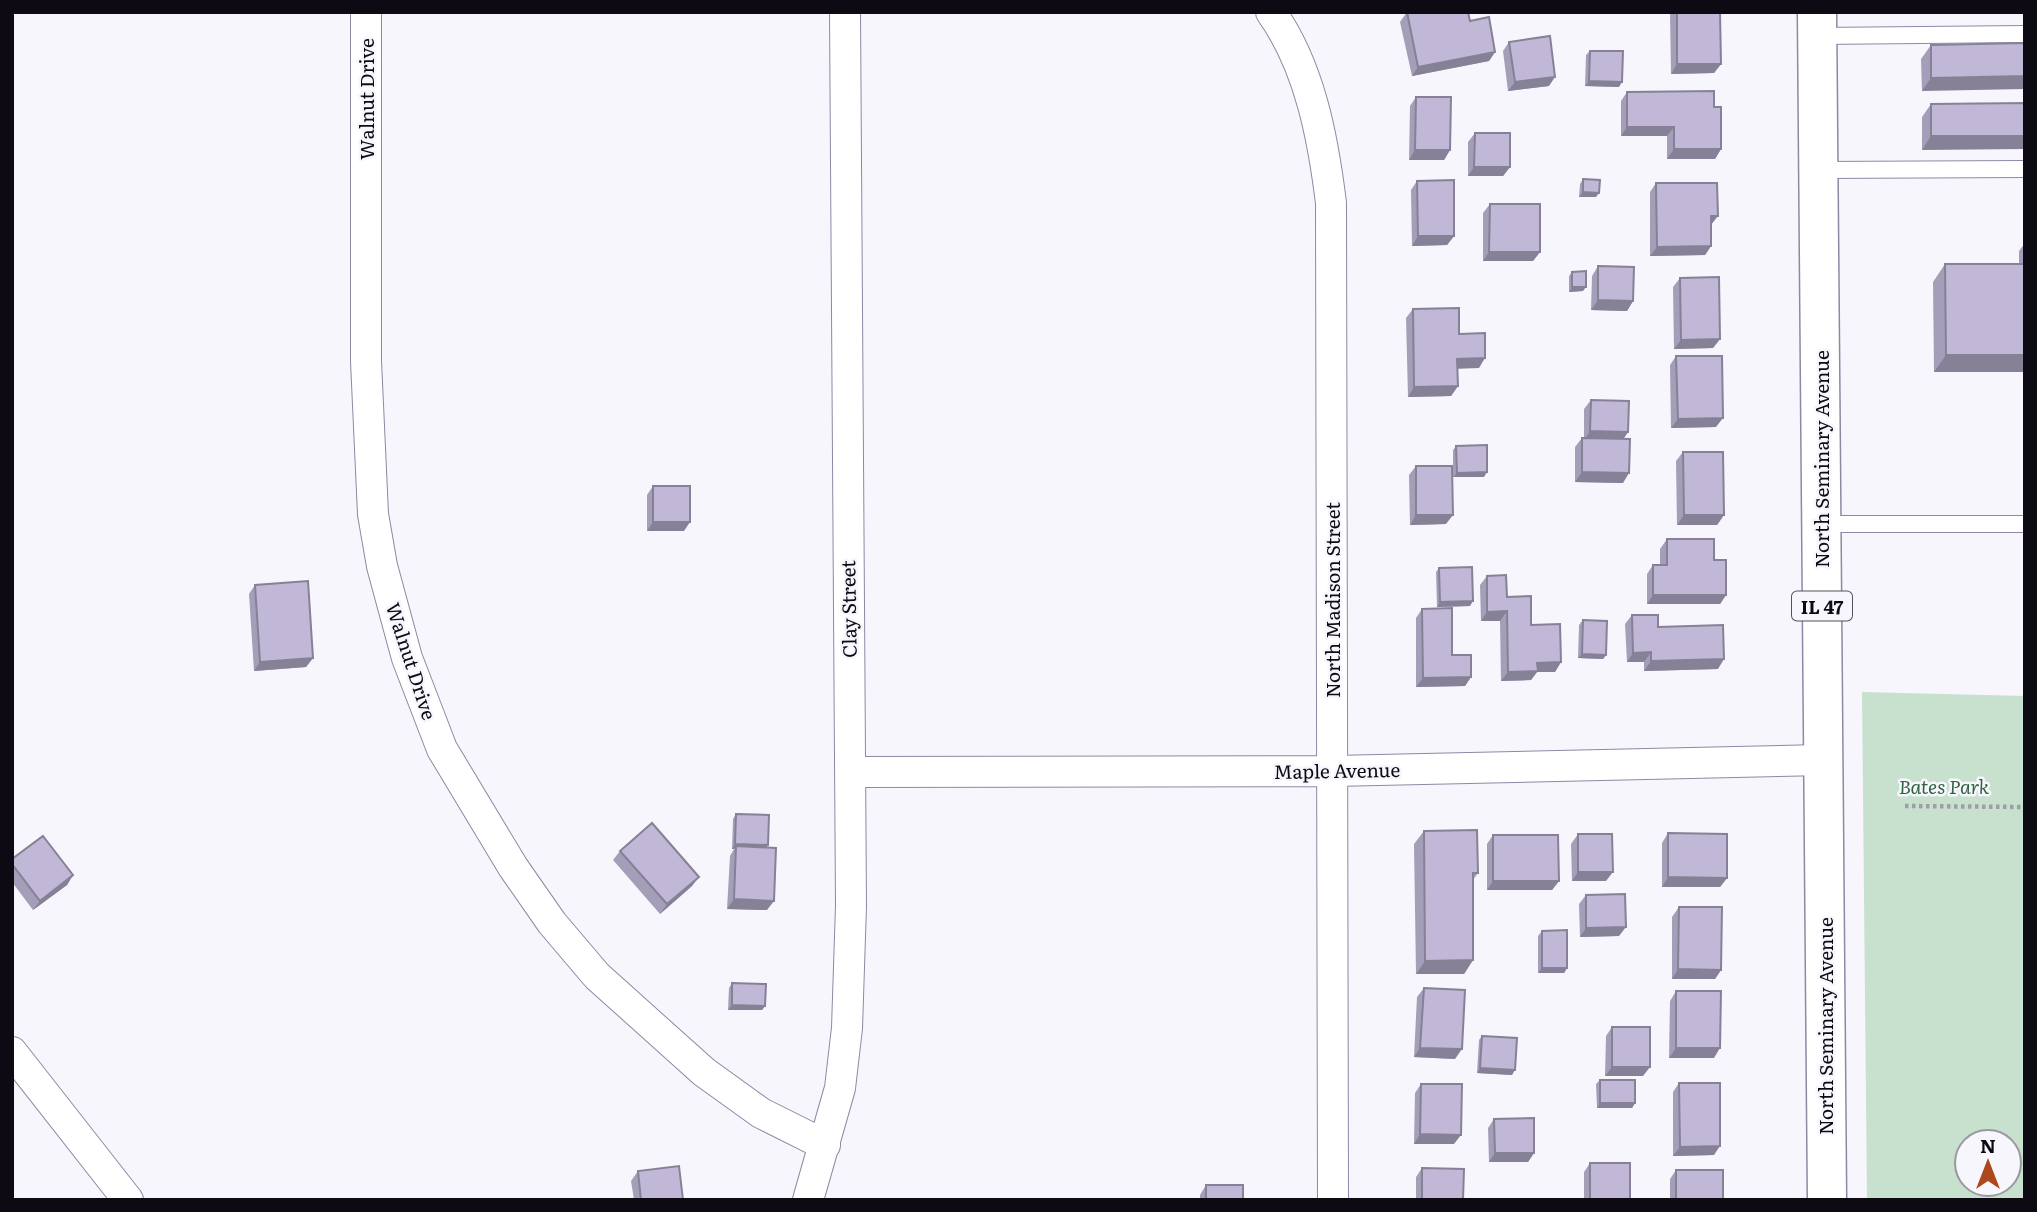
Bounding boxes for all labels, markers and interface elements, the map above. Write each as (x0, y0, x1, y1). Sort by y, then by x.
street label: Walnut Drive (352, 38, 380, 160)
street label: North Seminary Avenue (1807, 350, 1835, 568)
street label: North Madison Street (1318, 502, 1346, 698)
street label: Clay Street (833, 560, 863, 658)
road number: IL 47 (1792, 592, 1852, 620)
street label: Walnut Drive (380, 599, 444, 723)
street label: Maple Avenue (1273, 755, 1401, 785)
park label: Bates Park (1899, 772, 1990, 800)
street label: North Seminary Avenue (1811, 917, 1839, 1135)
north arrow (1953, 1128, 2023, 1198)
text: N (1980, 1131, 1996, 1159)

